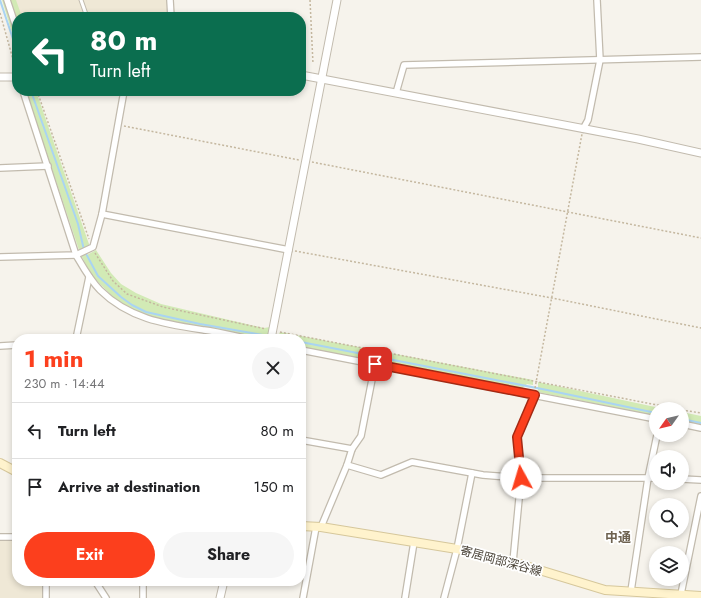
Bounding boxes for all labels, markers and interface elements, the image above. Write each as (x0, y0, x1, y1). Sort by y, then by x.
text: 80 m (90, 20, 157, 61)
icon: left (24, 28, 76, 80)
text: Turn left (90, 58, 150, 84)
text: 1 min (24, 341, 84, 376)
button: close (252, 347, 294, 389)
pin (358, 347, 392, 381)
icon: arrive (364, 353, 386, 375)
text: 230 m · 14:44 (24, 374, 105, 393)
north arrow (649, 402, 689, 442)
map controls (649, 402, 689, 586)
icon: left (24, 420, 46, 442)
text: Turn left (58, 420, 116, 442)
text: 80 m (261, 420, 294, 442)
button: sound (649, 450, 689, 490)
position arrow (500, 457, 542, 499)
icon: arrive (24, 476, 46, 498)
text: Arrive at destination (58, 476, 200, 498)
text: 150 m (254, 476, 294, 498)
button: search (649, 498, 689, 538)
district label: 中通 (605, 528, 631, 547)
button: Exit (24, 532, 155, 578)
button: Share (163, 532, 294, 578)
street label: 寄居岡部深谷線 (458, 541, 544, 581)
button: layers (649, 546, 689, 586)

